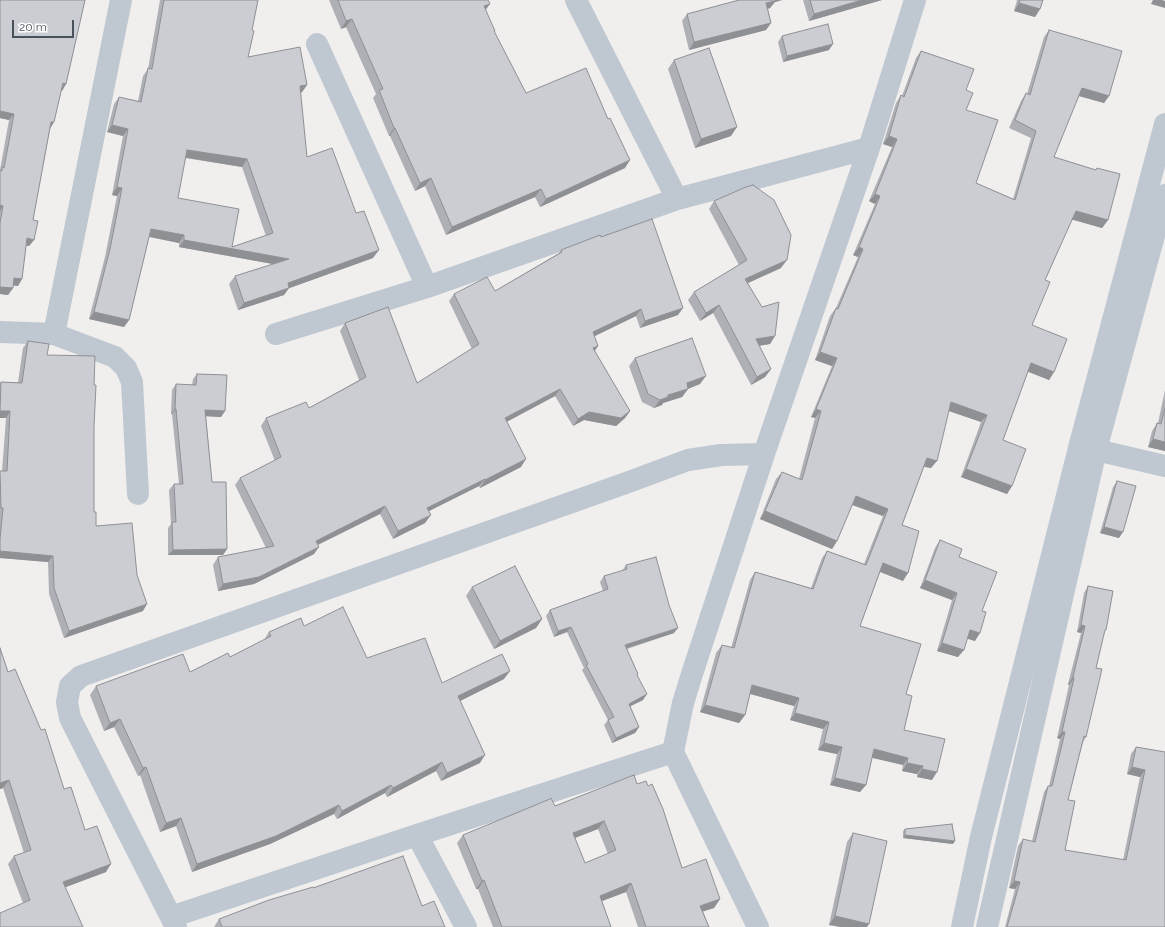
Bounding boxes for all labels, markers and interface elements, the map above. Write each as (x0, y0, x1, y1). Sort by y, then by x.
scale bar (14, 12, 76, 38)
text: 20 m (19, 20, 47, 34)

